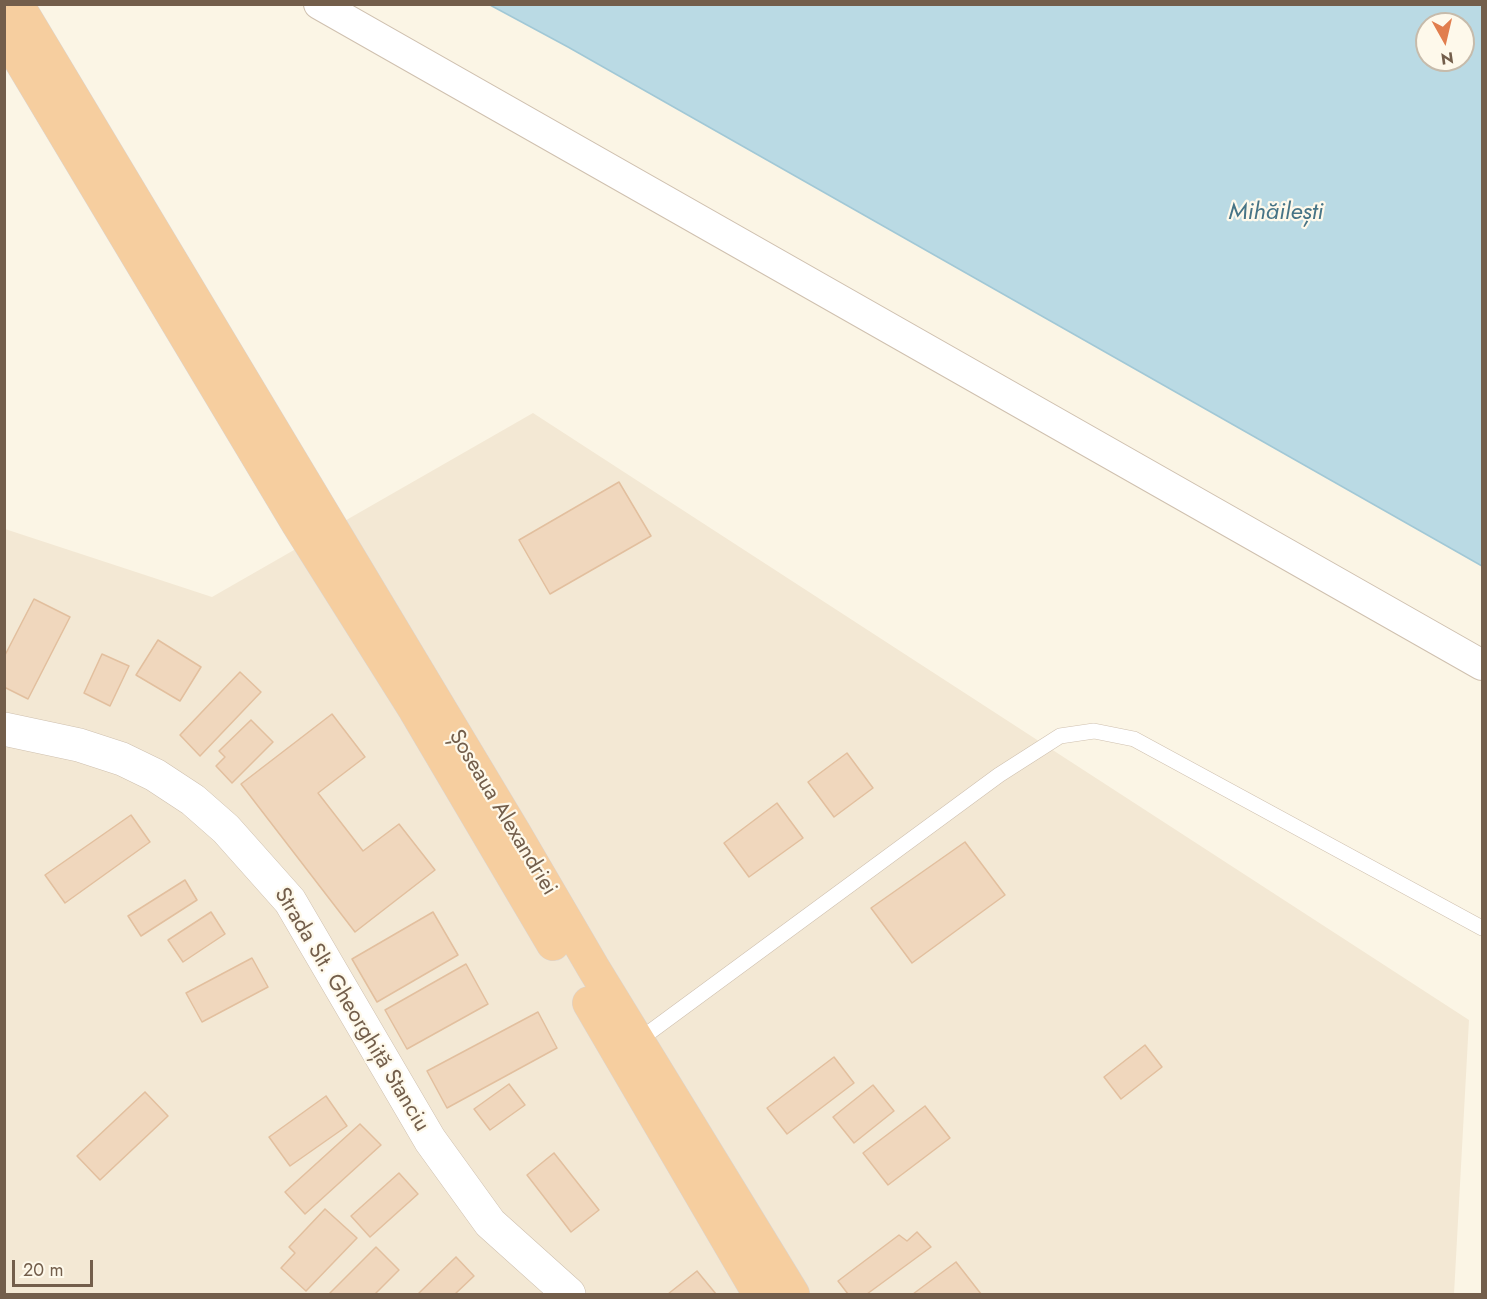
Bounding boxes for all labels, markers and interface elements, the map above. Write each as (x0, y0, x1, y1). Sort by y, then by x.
north arrow (1415, 12, 1475, 72)
text: N (1439, 46, 1455, 71)
water label: Mihăilești (1229, 199, 1323, 227)
street label: Șoseaua Alexandriei (442, 725, 562, 901)
street label: Strada Slt. Gheorghiță Stanciu (268, 883, 434, 1137)
scale bar (15, 1248, 96, 1286)
text: 20 m (23, 1257, 63, 1283)

